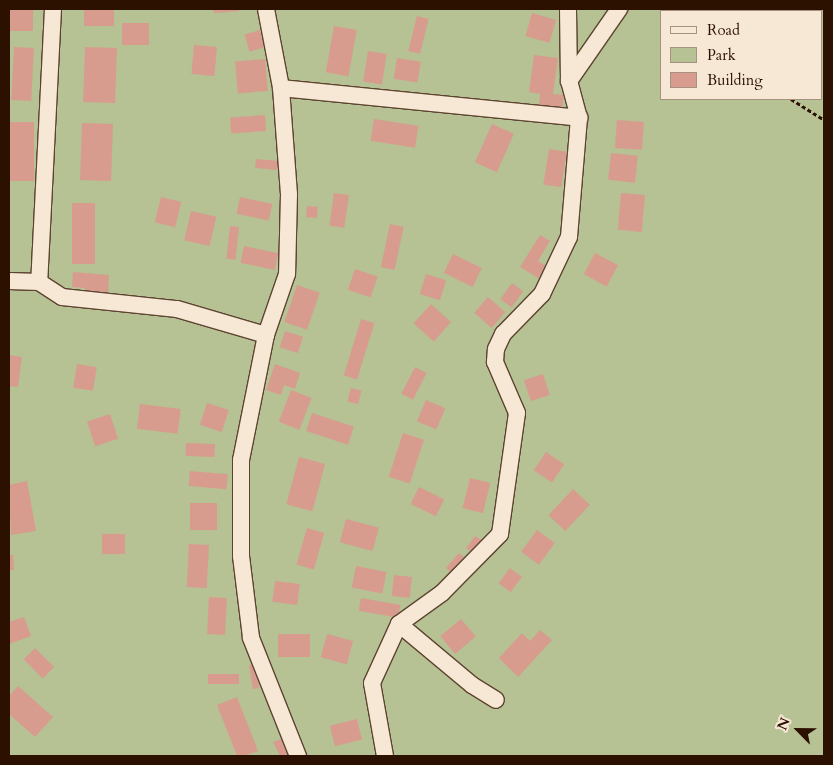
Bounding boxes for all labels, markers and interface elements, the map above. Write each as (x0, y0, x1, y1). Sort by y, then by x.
legend (660, 10, 823, 100)
text: Road (707, 20, 740, 40)
text: Park (707, 45, 736, 65)
text: Building (707, 70, 763, 90)
north arrow (773, 705, 823, 755)
text: N (773, 715, 795, 733)

